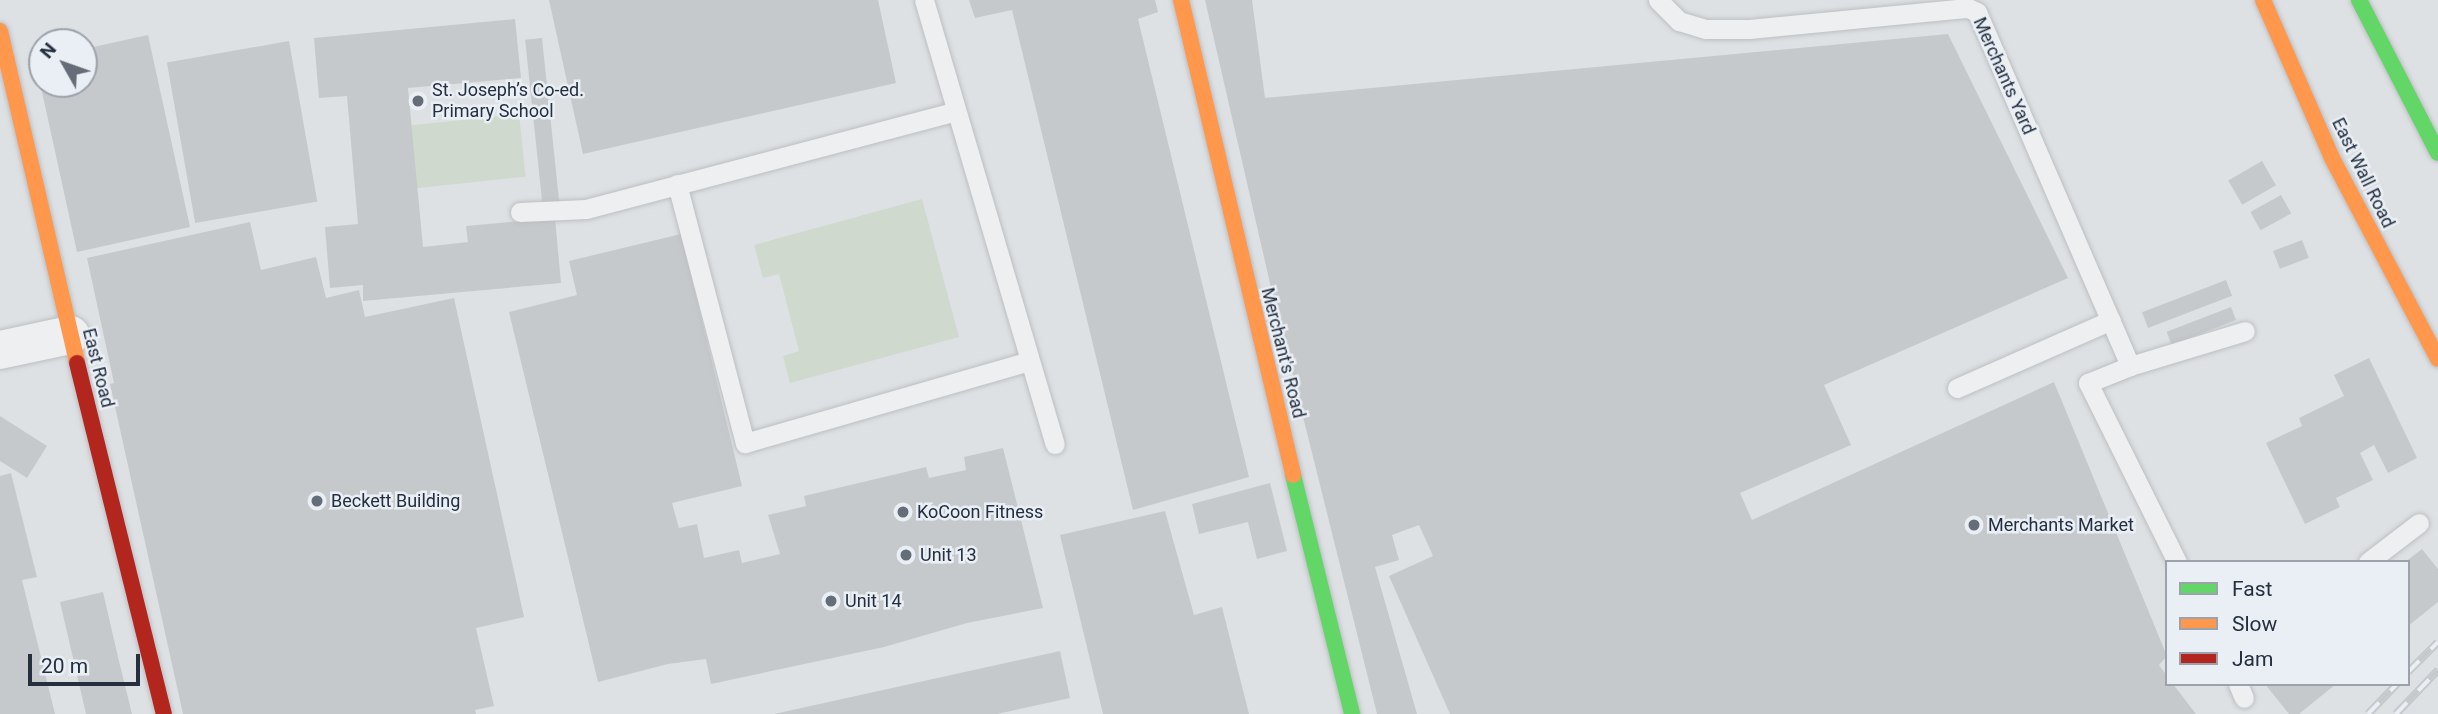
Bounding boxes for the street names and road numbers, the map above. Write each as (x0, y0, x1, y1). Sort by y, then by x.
street label: Merchants Yard (1969, 14, 2039, 138)
street label: East Wall Road (2327, 114, 2399, 232)
street label: Merchant's Road (1256, 286, 1310, 420)
street label: East Road (78, 326, 118, 410)

